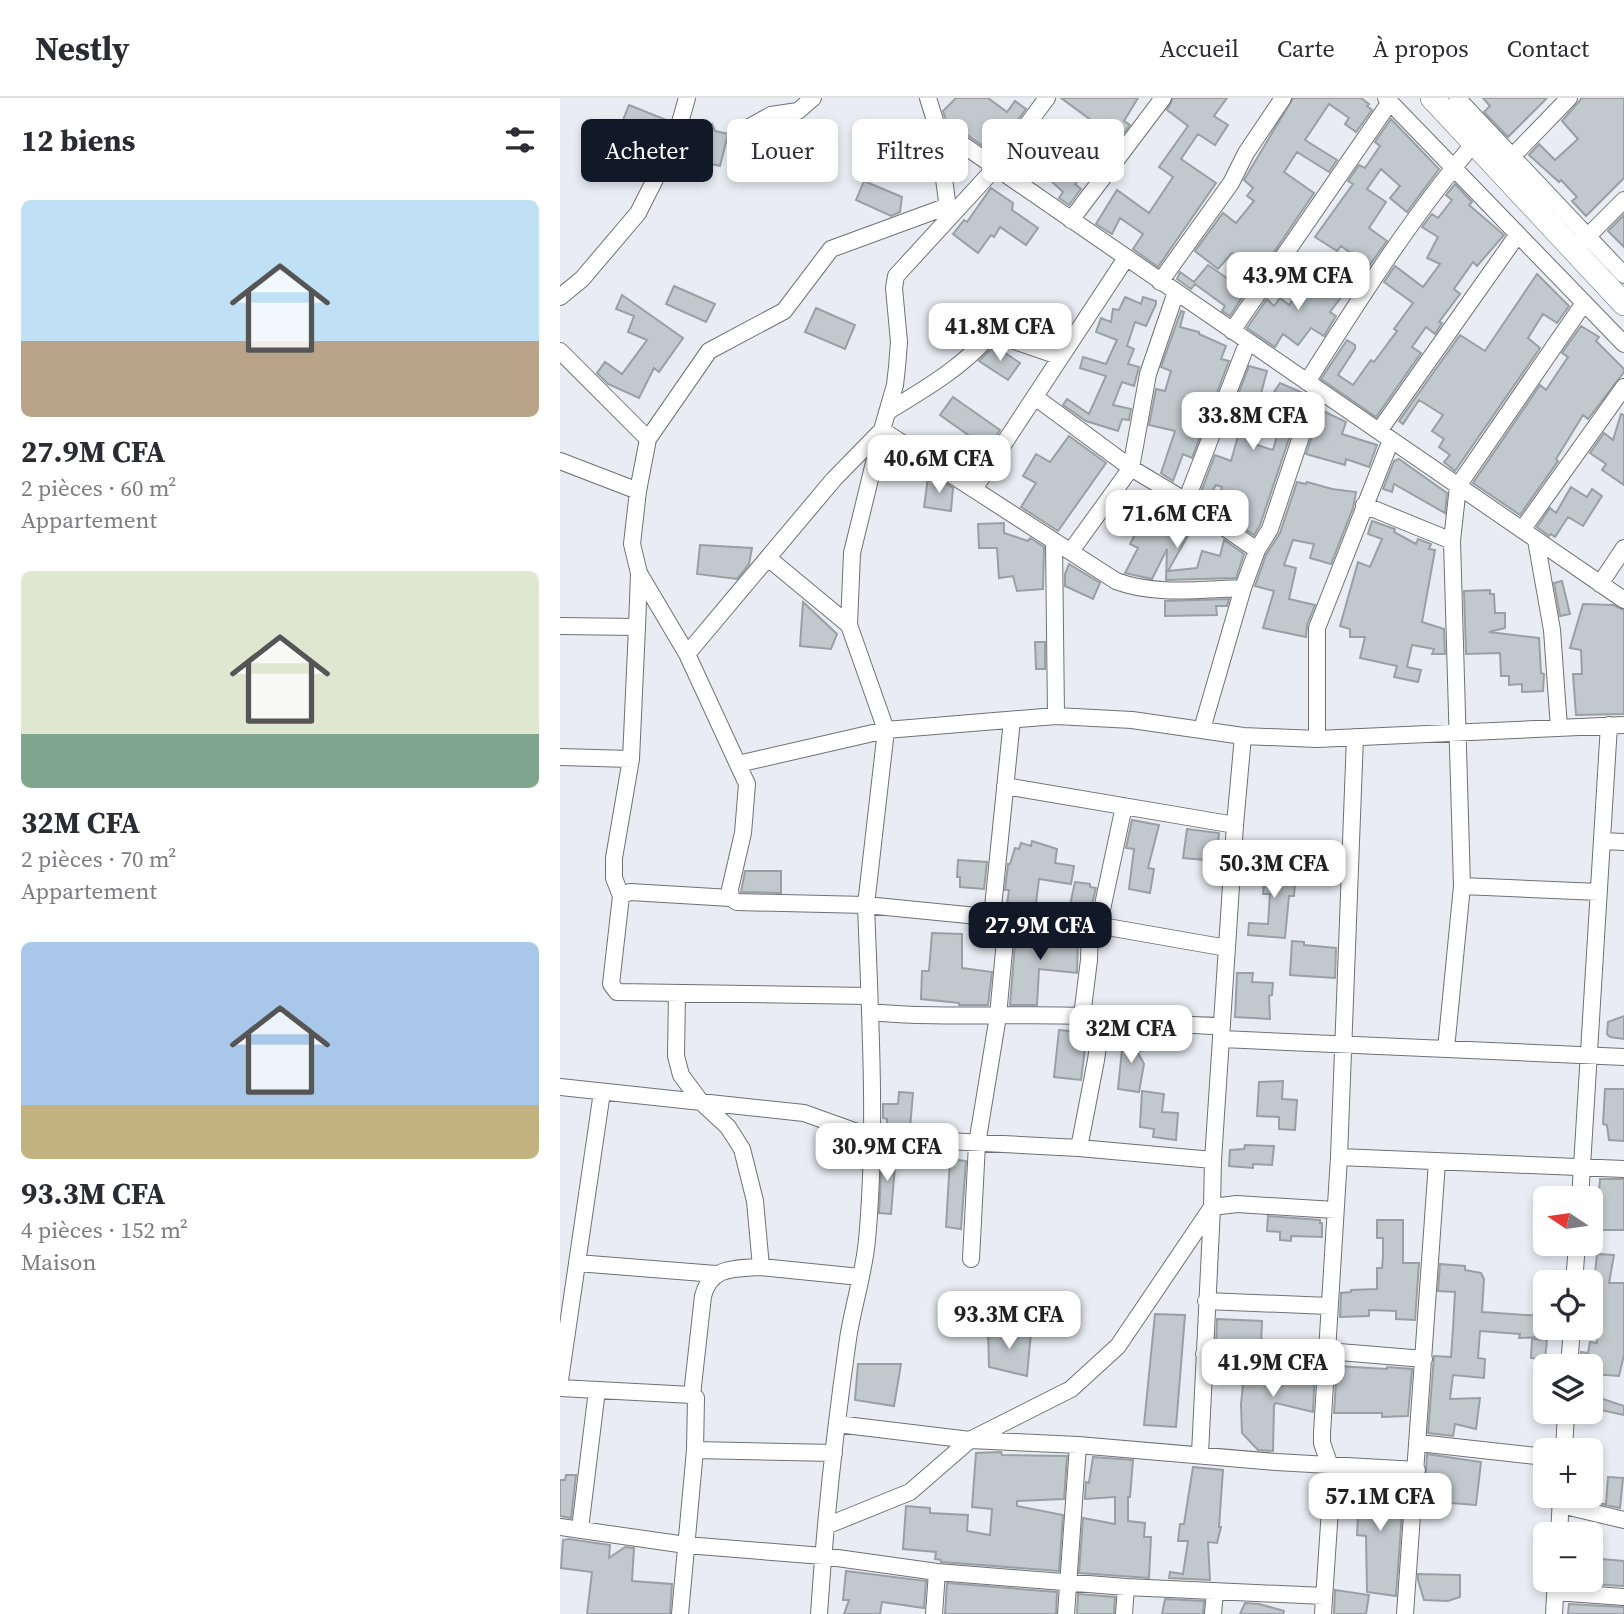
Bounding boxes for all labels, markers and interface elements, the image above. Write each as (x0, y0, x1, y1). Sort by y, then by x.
text: Nestly (35, 26, 130, 71)
text: Accueil (1160, 32, 1239, 65)
text: Carte (1277, 32, 1335, 65)
text: À propos (1373, 32, 1469, 65)
text: Contact (1507, 32, 1589, 65)
chip: Acheter (581, 119, 713, 182)
chip: Louer (727, 119, 838, 182)
chip: Filtres (852, 119, 968, 182)
chip: Nouveau (982, 119, 1124, 182)
text: 12 biens (21, 120, 135, 161)
icon: filters (501, 121, 539, 159)
icon: home (217, 245, 343, 371)
pin: 43.9M CFA (1218, 252, 1378, 312)
text: 43.9M CFA (1243, 259, 1353, 291)
pin: 41.8M CFA (920, 303, 1080, 363)
text: 41.8M CFA (945, 310, 1055, 342)
pin: 33.8M CFA (1173, 392, 1333, 452)
text: 33.8M CFA (1198, 399, 1308, 431)
text: 27.9M CFA (21, 431, 165, 472)
pin: 40.6M CFA (859, 436, 1019, 495)
text: 40.6M CFA (884, 442, 994, 474)
text: 2 pièces · 60 m² (21, 472, 176, 504)
pin: 71.6M CFA (1097, 490, 1257, 550)
text: 71.6M CFA (1122, 497, 1232, 529)
text: Appartement (21, 504, 157, 536)
icon: home (217, 616, 343, 742)
text: 32M CFA (21, 802, 140, 843)
pin: 50.3M CFA (1194, 840, 1354, 900)
text: 2 pièces · 70 m² (21, 843, 176, 875)
text: 50.3M CFA (1219, 847, 1329, 879)
text: Appartement (21, 875, 157, 907)
pin: 27.9M CFA (960, 902, 1120, 962)
text: 27.9M CFA (985, 909, 1095, 941)
icon: home (217, 987, 343, 1113)
pin: 32M CFA (1066, 1006, 1196, 1065)
text: 32M CFA (1085, 1012, 1177, 1044)
pin: 30.9M CFA (807, 1124, 967, 1183)
text: 30.9M CFA (832, 1130, 942, 1162)
text: 93.3M CFA (21, 1173, 165, 1214)
north arrow (1533, 1186, 1603, 1256)
map controls (1533, 1186, 1603, 1592)
text: 4 pièces · 152 m² (21, 1214, 188, 1246)
text: Maison (21, 1246, 96, 1278)
button: locate (1533, 1270, 1603, 1340)
pin: 93.3M CFA (929, 1292, 1089, 1351)
text: 93.3M CFA (954, 1298, 1064, 1330)
pin: 41.9M CFA (1193, 1340, 1353, 1399)
text: 41.9M CFA (1218, 1346, 1328, 1378)
button: layers (1533, 1354, 1603, 1424)
button: + (1533, 1438, 1603, 1508)
pin: 57.1M CFA (1300, 1474, 1460, 1533)
text: 57.1M CFA (1325, 1480, 1435, 1512)
button: − (1533, 1522, 1603, 1592)

